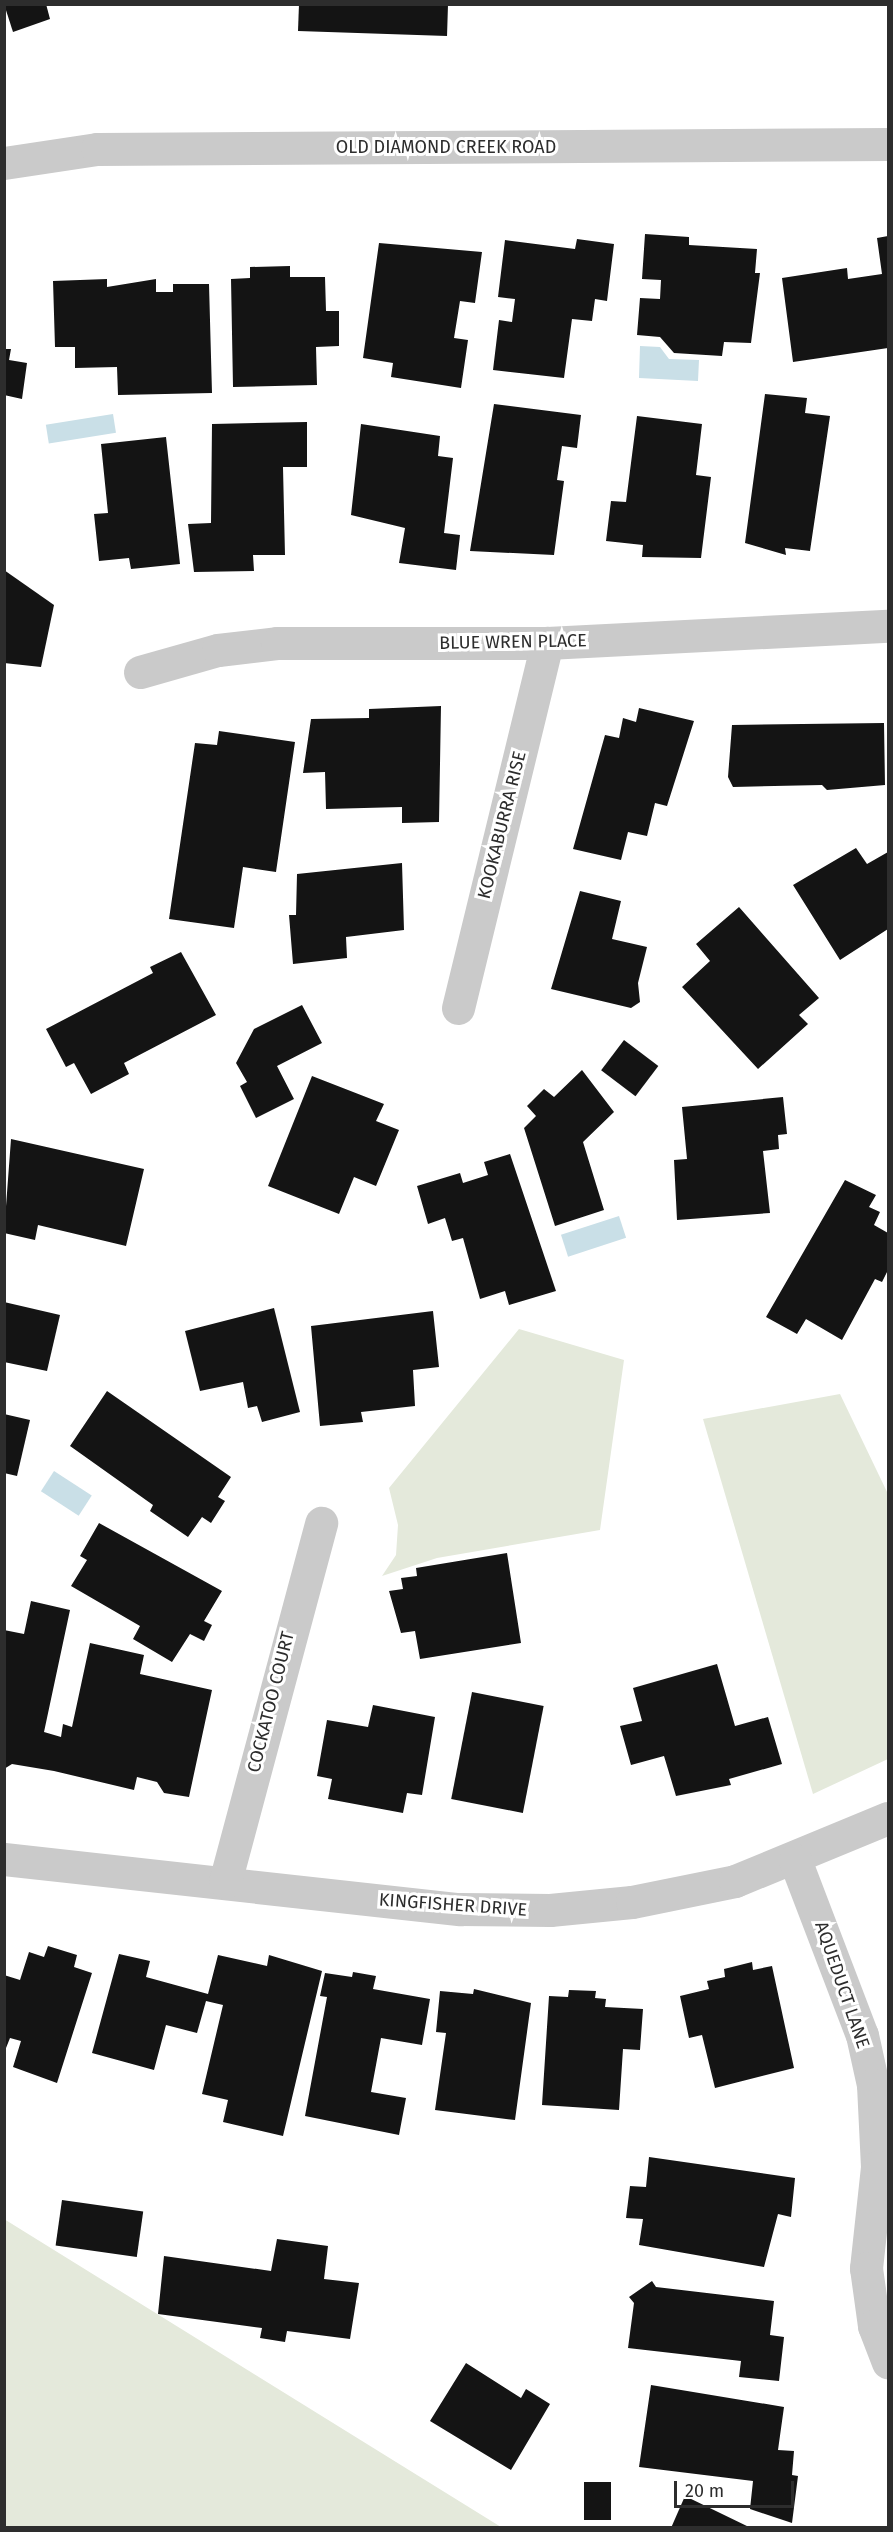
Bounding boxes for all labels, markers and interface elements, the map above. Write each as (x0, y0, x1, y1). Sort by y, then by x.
street label: OLD DIAMOND CREEK ROAD (336, 136, 556, 158)
street label: BLUE WREN PLACE (439, 630, 587, 654)
street label: KOOKABURRA RISE (473, 749, 531, 901)
street label: COCKATOO COURT (243, 1629, 299, 1775)
street label: KINGFISHER DRIVE (378, 1889, 528, 1921)
street label: AQUEDUCT LANE (810, 1919, 874, 2051)
scale bar (677, 2469, 797, 2507)
text: 20 m (685, 2480, 724, 2502)

